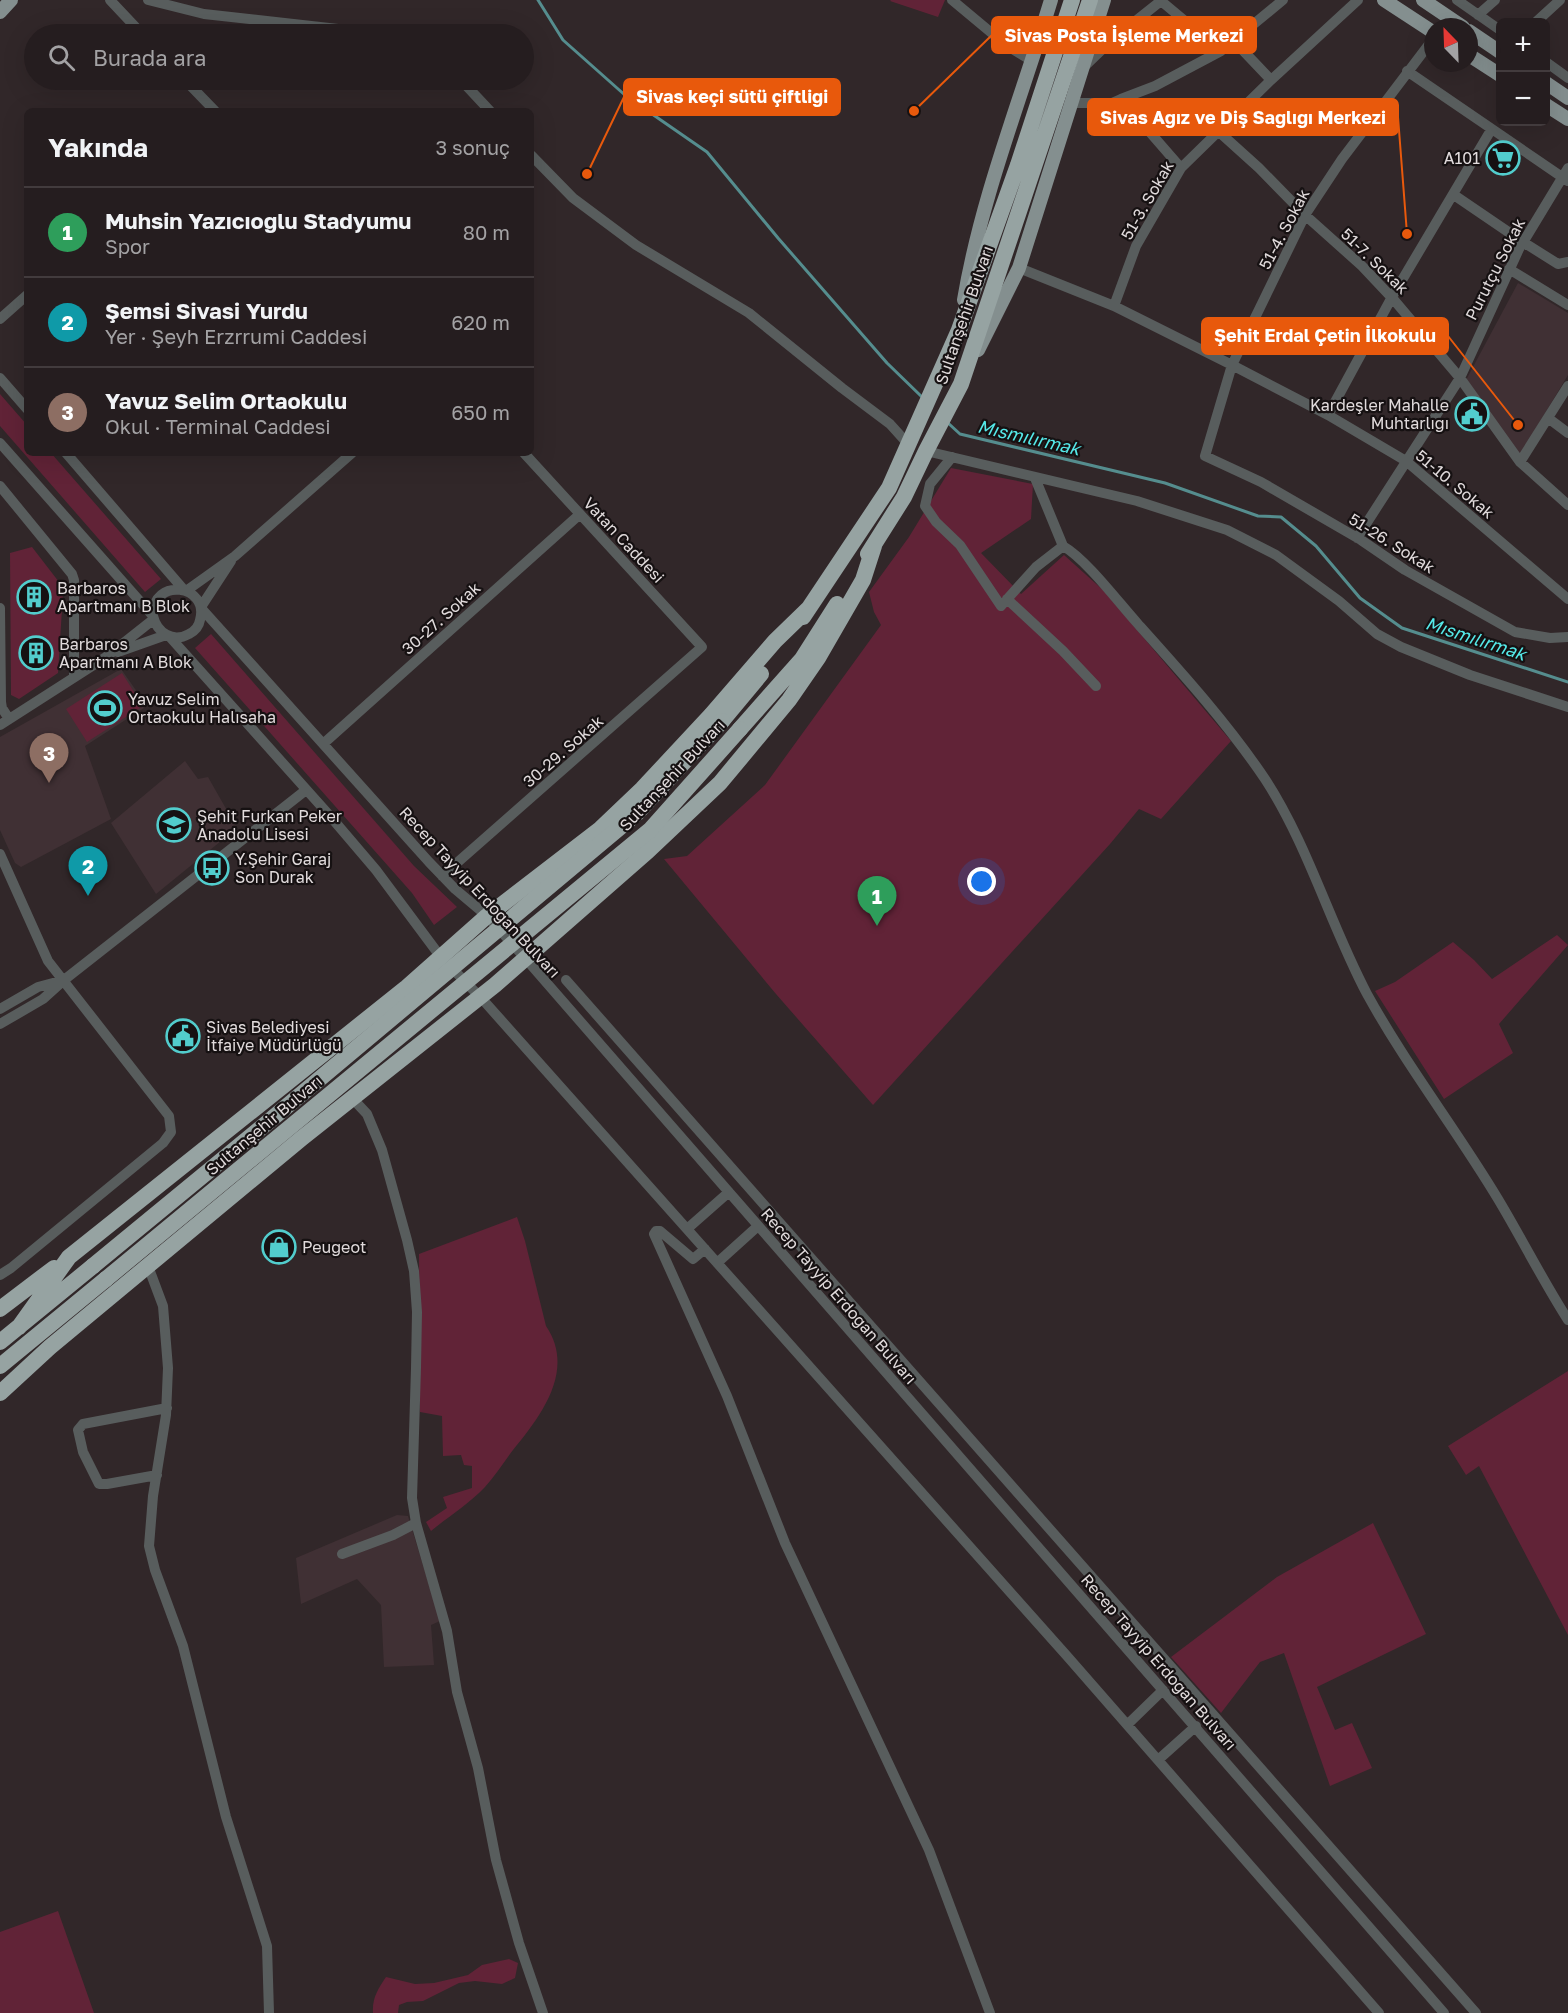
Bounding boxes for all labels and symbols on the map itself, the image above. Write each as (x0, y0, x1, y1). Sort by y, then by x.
callout: Sivas Posta İşleme Merkezi (992, 17, 1256, 53)
north arrow (1424, 18, 1478, 72)
text: Sivas Posta İşleme Merkezi (1004, 24, 1244, 46)
callout: Sivas keçi sütü çiftliği (624, 79, 840, 115)
text: Sivas keçi sütü çiftliği (636, 85, 828, 107)
callout: Sivas Ağız ve Diş Sağlığı Merkezi (1088, 99, 1398, 135)
text: Sivas Ağız ve Diş Sağlığı Merkezi (1100, 106, 1386, 128)
supermarket icon: A101 (1485, 140, 1521, 176)
place label: A101 (1444, 148, 1480, 168)
street label: 51-3. Sokak (1116, 157, 1178, 243)
street label: 51-4. Sokak (1254, 185, 1314, 273)
street label: Purutçu Sokak (1461, 215, 1529, 323)
street label: 51-7. Sokak (1337, 224, 1413, 298)
street label: Sultanşehir Bulvarı (931, 243, 997, 387)
callout: Şehit Erdal Çetin İlkokulu (1202, 318, 1448, 354)
text: Şehit Erdal Çetin İlkokulu (1214, 324, 1436, 346)
place label: Kardeşler Mahalle Muhtarlığı (1310, 395, 1449, 433)
public building icon: Kardeşler Mahalle Muhtarlığı (1454, 396, 1490, 432)
water label: Mısmılırmak (976, 415, 1084, 460)
street label: 51-10. Sokak (1412, 445, 1498, 523)
street label: Vatan Caddesi (579, 493, 669, 587)
street label: 51-26. Sokak (1345, 509, 1439, 577)
place label: Barbaros Apartmanı B Blok (57, 578, 190, 616)
street label: 30-27. Sokak (398, 578, 484, 658)
building icon: Barbaros Apartmanı B Blok (16, 579, 52, 615)
water label: Mısmılırmak (1423, 611, 1531, 665)
place label: Barbaros Apartmanı A Blok (59, 634, 192, 672)
building icon: Barbaros Apartmanı A Blok (18, 635, 54, 671)
place label: Yavuz Selim Ortaokulu Halısaha (128, 689, 276, 727)
sports icon: Yavuz Selim Ortaokulu Halısaha (87, 690, 123, 726)
street label: 30-29. Sokak (519, 711, 607, 791)
street label: Sultanşehir Bulvarı (615, 715, 729, 835)
pin: 3 (29, 734, 68, 783)
street label: Recep Tayyip Erdoğan Bulvarı (395, 802, 565, 982)
place label: Şehit Furkan Peker Anadolu Lisesi (197, 806, 342, 844)
school or university icon: Şehit Furkan Peker Anadolu Lisesi (156, 807, 192, 843)
pin: 2 (68, 846, 107, 896)
place label: Y.Şehir Garaj Son Durak (235, 849, 331, 887)
bus stop icon: Y.Şehir Garaj Son Durak (194, 850, 230, 886)
your location (967, 867, 996, 896)
pin: 1 (858, 876, 896, 926)
place label: Sivas Belediyesi İtfaiye Müdürlüğü (206, 1017, 342, 1055)
public building icon: Sivas Belediyesi İtfaiye Müdürlüğü (165, 1018, 201, 1054)
street label: Sultanşehir Bulvarı (202, 1071, 326, 1179)
street label: Recep Tayyip Erdoğan Bulvarı (757, 1204, 921, 1388)
shop icon: Peugeot (261, 1229, 297, 1265)
place label: Peugeot (302, 1237, 366, 1257)
street label: Recep Tayyip Erdoğan Bulvarı (1077, 1570, 1241, 1754)

